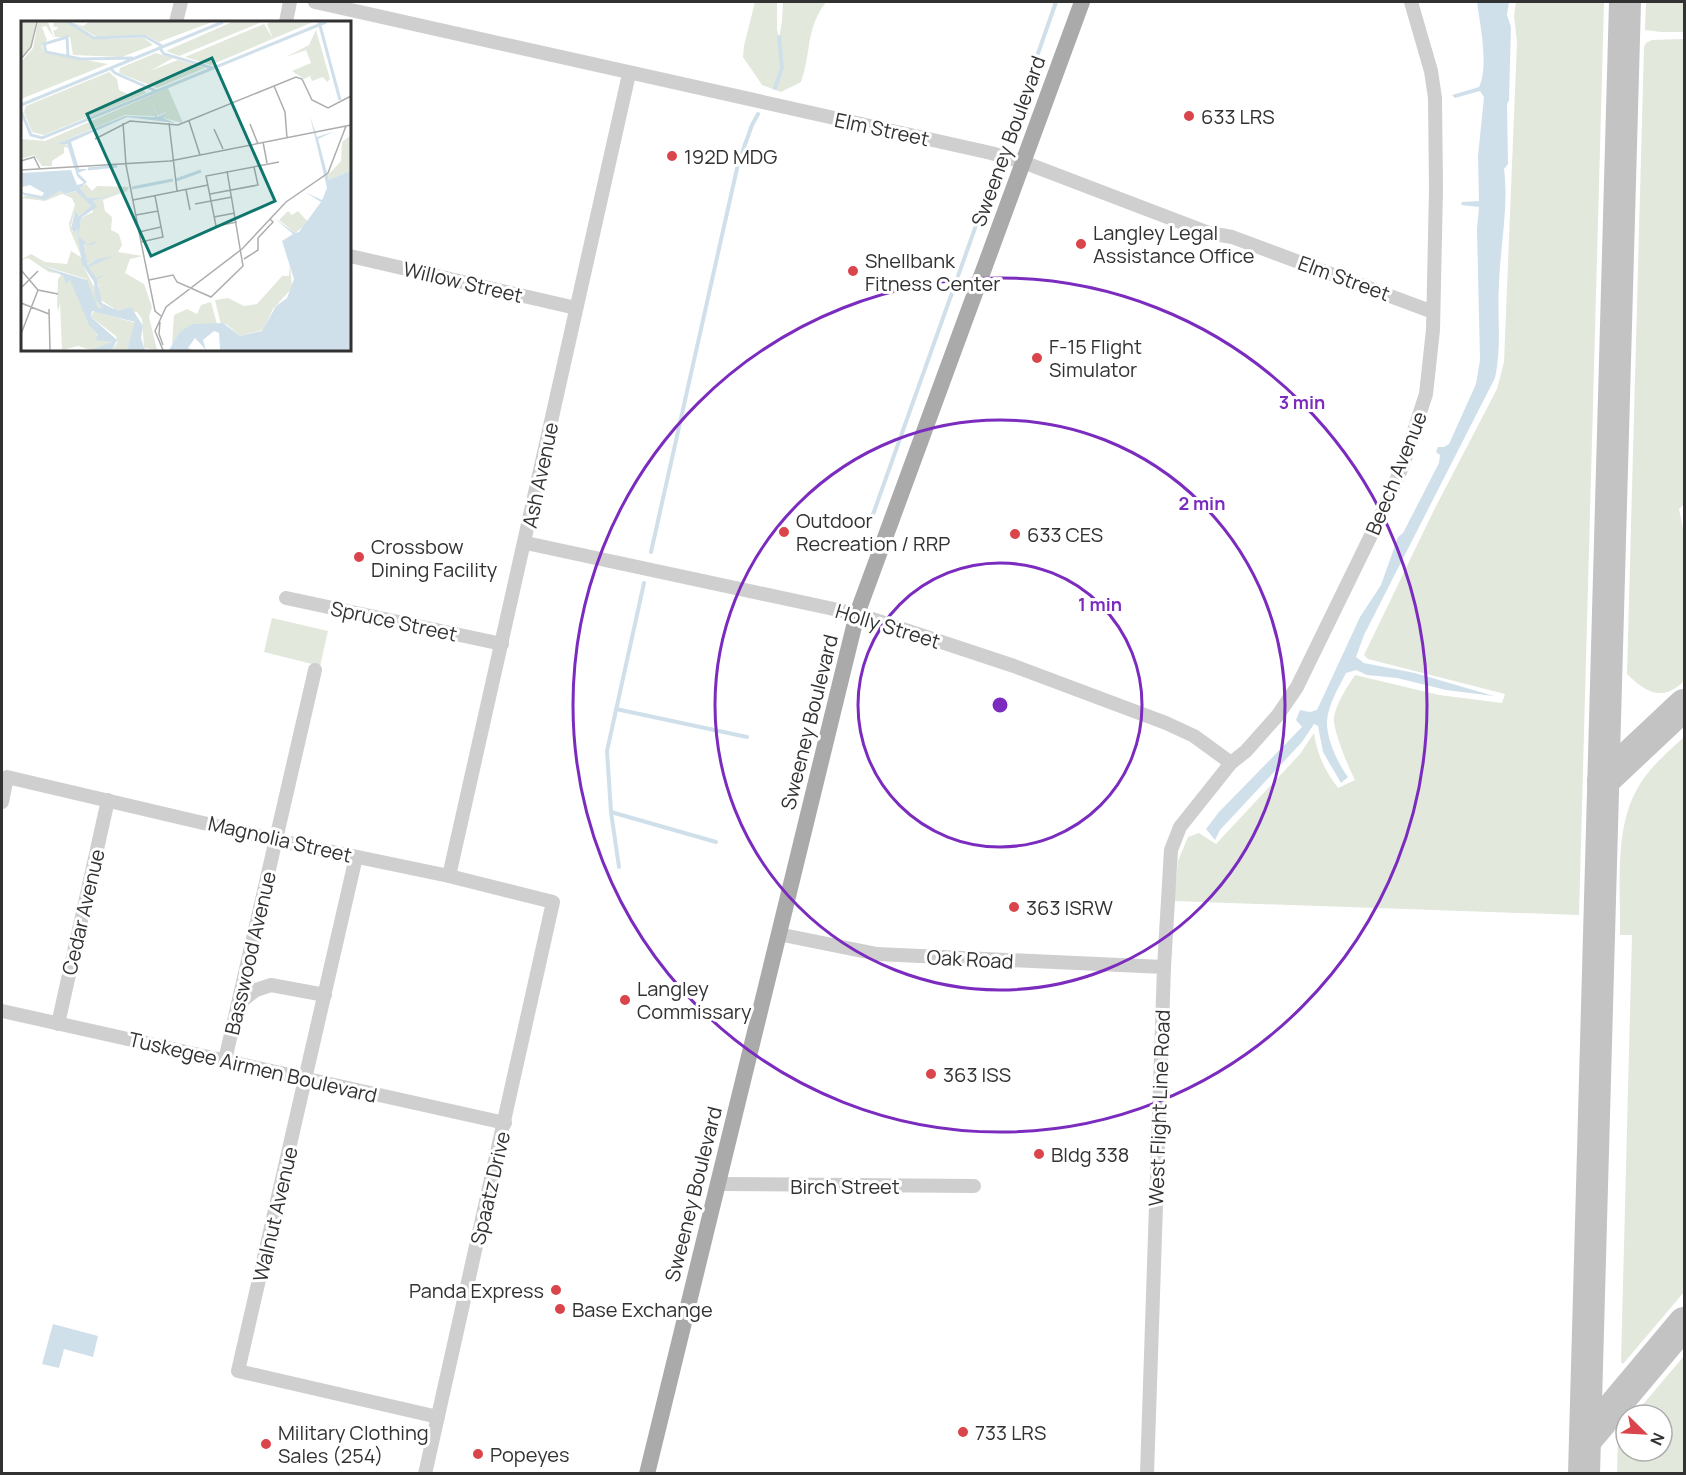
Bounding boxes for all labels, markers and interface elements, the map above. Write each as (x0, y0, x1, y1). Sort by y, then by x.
inset map (21, 21, 351, 351)
street label: Sweeney Boulevard (965, 52, 1051, 230)
place label: 633 LRS (1201, 103, 1275, 130)
street label: Elm Street (832, 106, 932, 152)
marker: 633 LRS (1182, 109, 1196, 123)
place label: 192D MDG (684, 143, 777, 170)
marker: 192D MDG (665, 149, 679, 163)
place label: Langley Legal Assistance Office (1093, 219, 1254, 269)
marker: Langley Legal Assistance Office (1074, 237, 1088, 251)
place label: Shellbank Fitness Center (865, 247, 1000, 297)
street label: Elm Street (1294, 249, 1394, 307)
street label: Willow Street (401, 255, 525, 309)
marker: Shellbank Fitness Center (846, 264, 860, 278)
place label: F-15 Flight Simulator (1049, 333, 1142, 383)
marker: F-15 Flight Simulator (1030, 351, 1044, 365)
text: 3 min (1279, 390, 1325, 414)
street label: Beech Avenue (1359, 407, 1433, 539)
street label: Ash Avenue (516, 420, 564, 530)
text: 2 min (1179, 491, 1225, 515)
place label: Outdoor Recreation / RRP (796, 507, 950, 557)
place label: 633 CES (1027, 521, 1103, 548)
marker: Outdoor Recreation / RRP (777, 525, 791, 539)
marker: 633 CES (1008, 527, 1022, 541)
place label: Crossbow Dining Facility (371, 533, 498, 583)
marker: Crossbow Dining Facility (352, 550, 366, 564)
text: 1 min (1078, 592, 1122, 616)
street label: Spruce Street (328, 594, 460, 648)
street label: Holly Street (832, 597, 944, 655)
street label: Sweeney Boulevard (774, 632, 844, 812)
centre of rings (990, 695, 1010, 715)
street label: Magnolia Street (206, 809, 354, 869)
street label: Cedar Avenue (55, 846, 111, 978)
street label: Basswood Avenue (218, 869, 282, 1037)
place label: 363 ISRW (1026, 894, 1113, 921)
marker: 363 ISRW (1007, 900, 1021, 914)
street label: Oak Road (926, 943, 1014, 975)
place label: Langley Commissary (637, 975, 752, 1025)
marker: Langley Commissary (618, 993, 632, 1007)
street label: West Flight Line Road (1142, 1009, 1176, 1207)
street label: Tuskegee Airmen Boulevard (126, 1025, 380, 1109)
place label: 363 ISS (943, 1061, 1011, 1088)
marker: 363 ISS (924, 1067, 938, 1081)
street label: Sweeney Boulevard (658, 1104, 728, 1284)
street label: Spaatz Drive (464, 1129, 516, 1247)
place label: Bldg 338 (1051, 1141, 1129, 1168)
street label: Walnut Avenue (246, 1144, 304, 1284)
marker: Bldg 338 (1032, 1147, 1046, 1161)
street label: Birch Street (790, 1173, 900, 1200)
place label: Panda Express (409, 1277, 544, 1304)
marker: Panda Express (549, 1283, 563, 1297)
place label: Base Exchange (572, 1296, 713, 1323)
marker: Base Exchange (553, 1302, 567, 1316)
north arrow (1614, 1403, 1674, 1463)
place label: Military Clothing Sales (254) (278, 1419, 429, 1469)
place label: 733 LRS (975, 1419, 1046, 1446)
marker: 733 LRS (956, 1425, 970, 1439)
text: N (1645, 1429, 1670, 1449)
marker: Military Clothing Sales (254) (259, 1437, 273, 1451)
place label: Popeyes (490, 1441, 570, 1468)
marker: Popeyes (471, 1447, 485, 1461)

